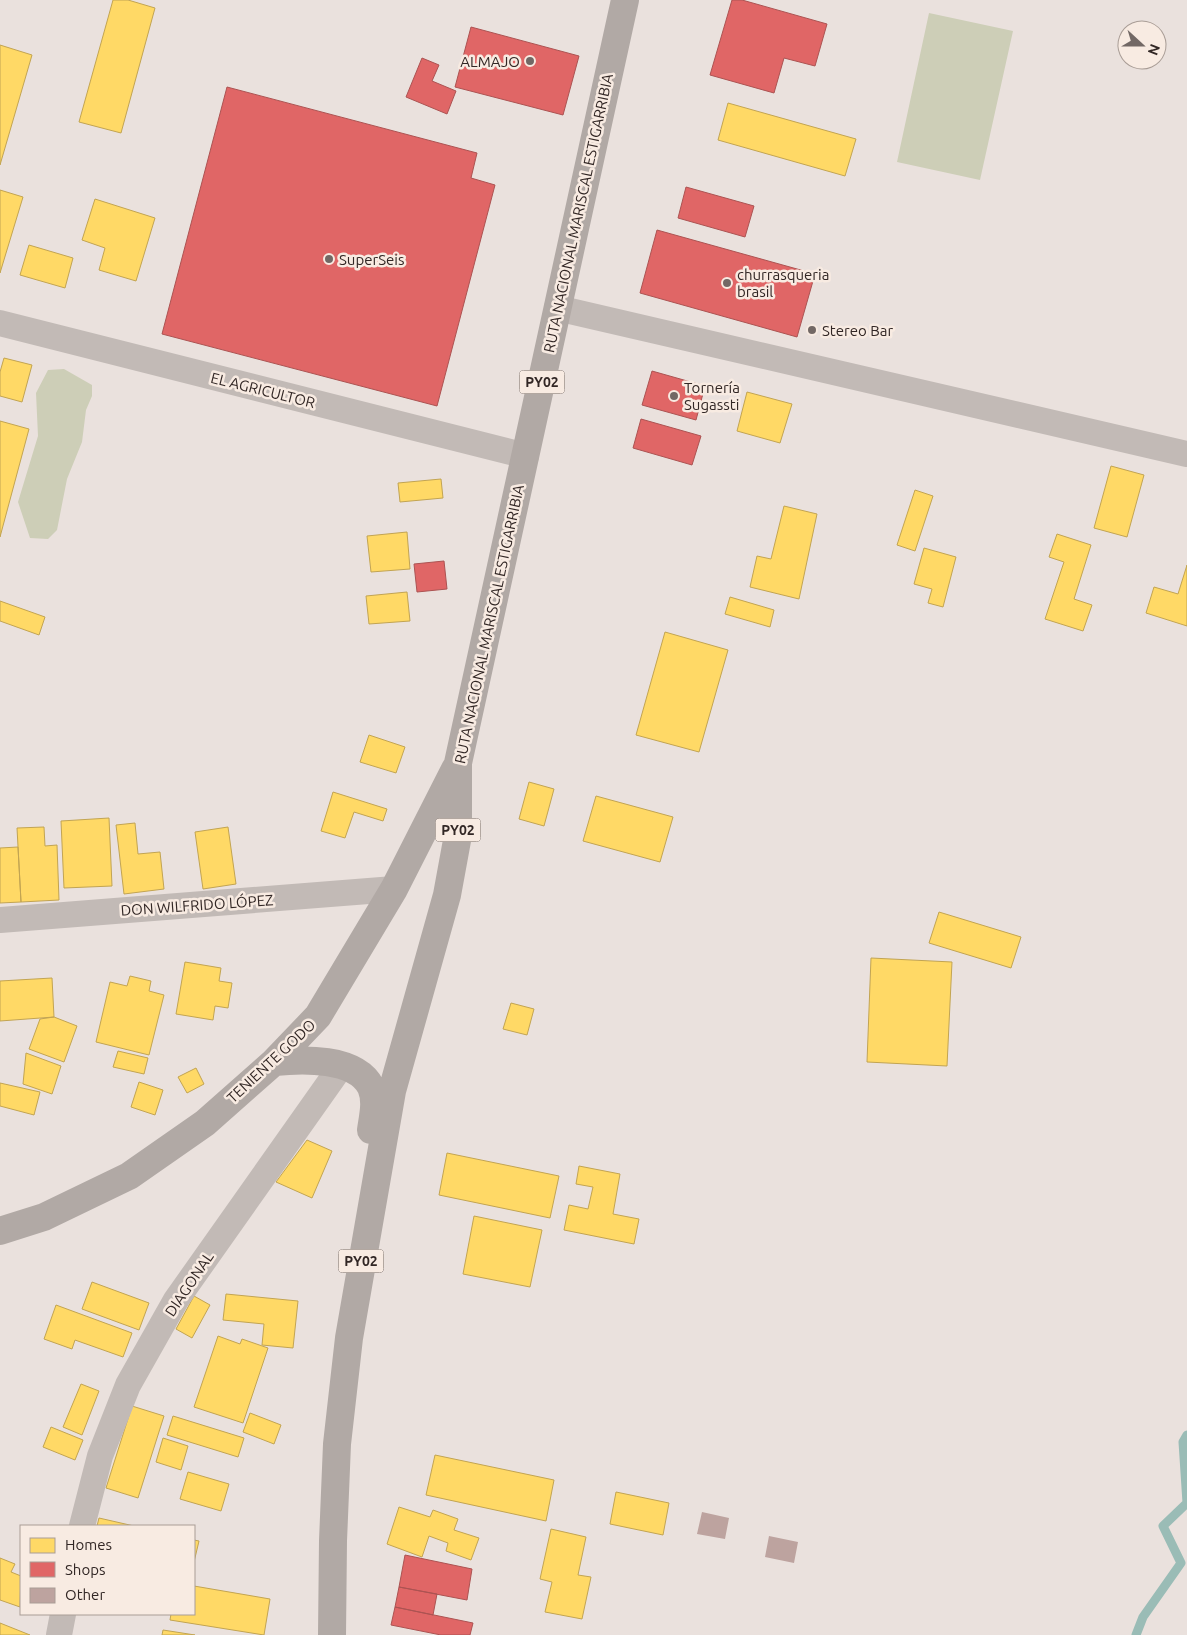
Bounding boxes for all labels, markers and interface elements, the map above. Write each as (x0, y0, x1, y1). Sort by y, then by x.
north arrow (1117, 20, 1167, 70)
text: N (1145, 42, 1163, 57)
place label: ALMAJO (460, 53, 520, 70)
marker: ALMAJO (524, 55, 536, 67)
street label: RUTA NACIONAL MARISCAL ESTIGARRIBIA (540, 72, 616, 354)
place label: SuperSeis (339, 251, 404, 268)
marker: SuperSeis (323, 253, 335, 265)
place label: churrasqueria brasil (737, 266, 829, 300)
marker: churrasqueria brasil (721, 277, 733, 289)
place label: Stereo Bar (822, 322, 893, 339)
marker: Stereo Bar (806, 324, 818, 336)
street label: EL AGRICULTOR (209, 369, 317, 411)
road number: PY02 (520, 371, 564, 394)
place label: Tornería Sugassti (684, 379, 740, 413)
marker: Tornería Sugassti (668, 390, 680, 402)
street label: RUTA NACIONAL MARISCAL ESTIGARRIBIA (451, 483, 527, 765)
road number: PY02 (436, 818, 480, 842)
street label: DON WILFRIDO LÓPEZ (120, 891, 274, 919)
street label: TENIENTE GODO (223, 1016, 319, 1106)
street label: DIAGONAL (161, 1248, 217, 1319)
road number: PY02 (338, 1250, 384, 1272)
legend (20, 1525, 195, 1615)
text: Homes (65, 1536, 112, 1553)
text: Shops (65, 1561, 106, 1578)
text: Other (65, 1586, 105, 1603)

